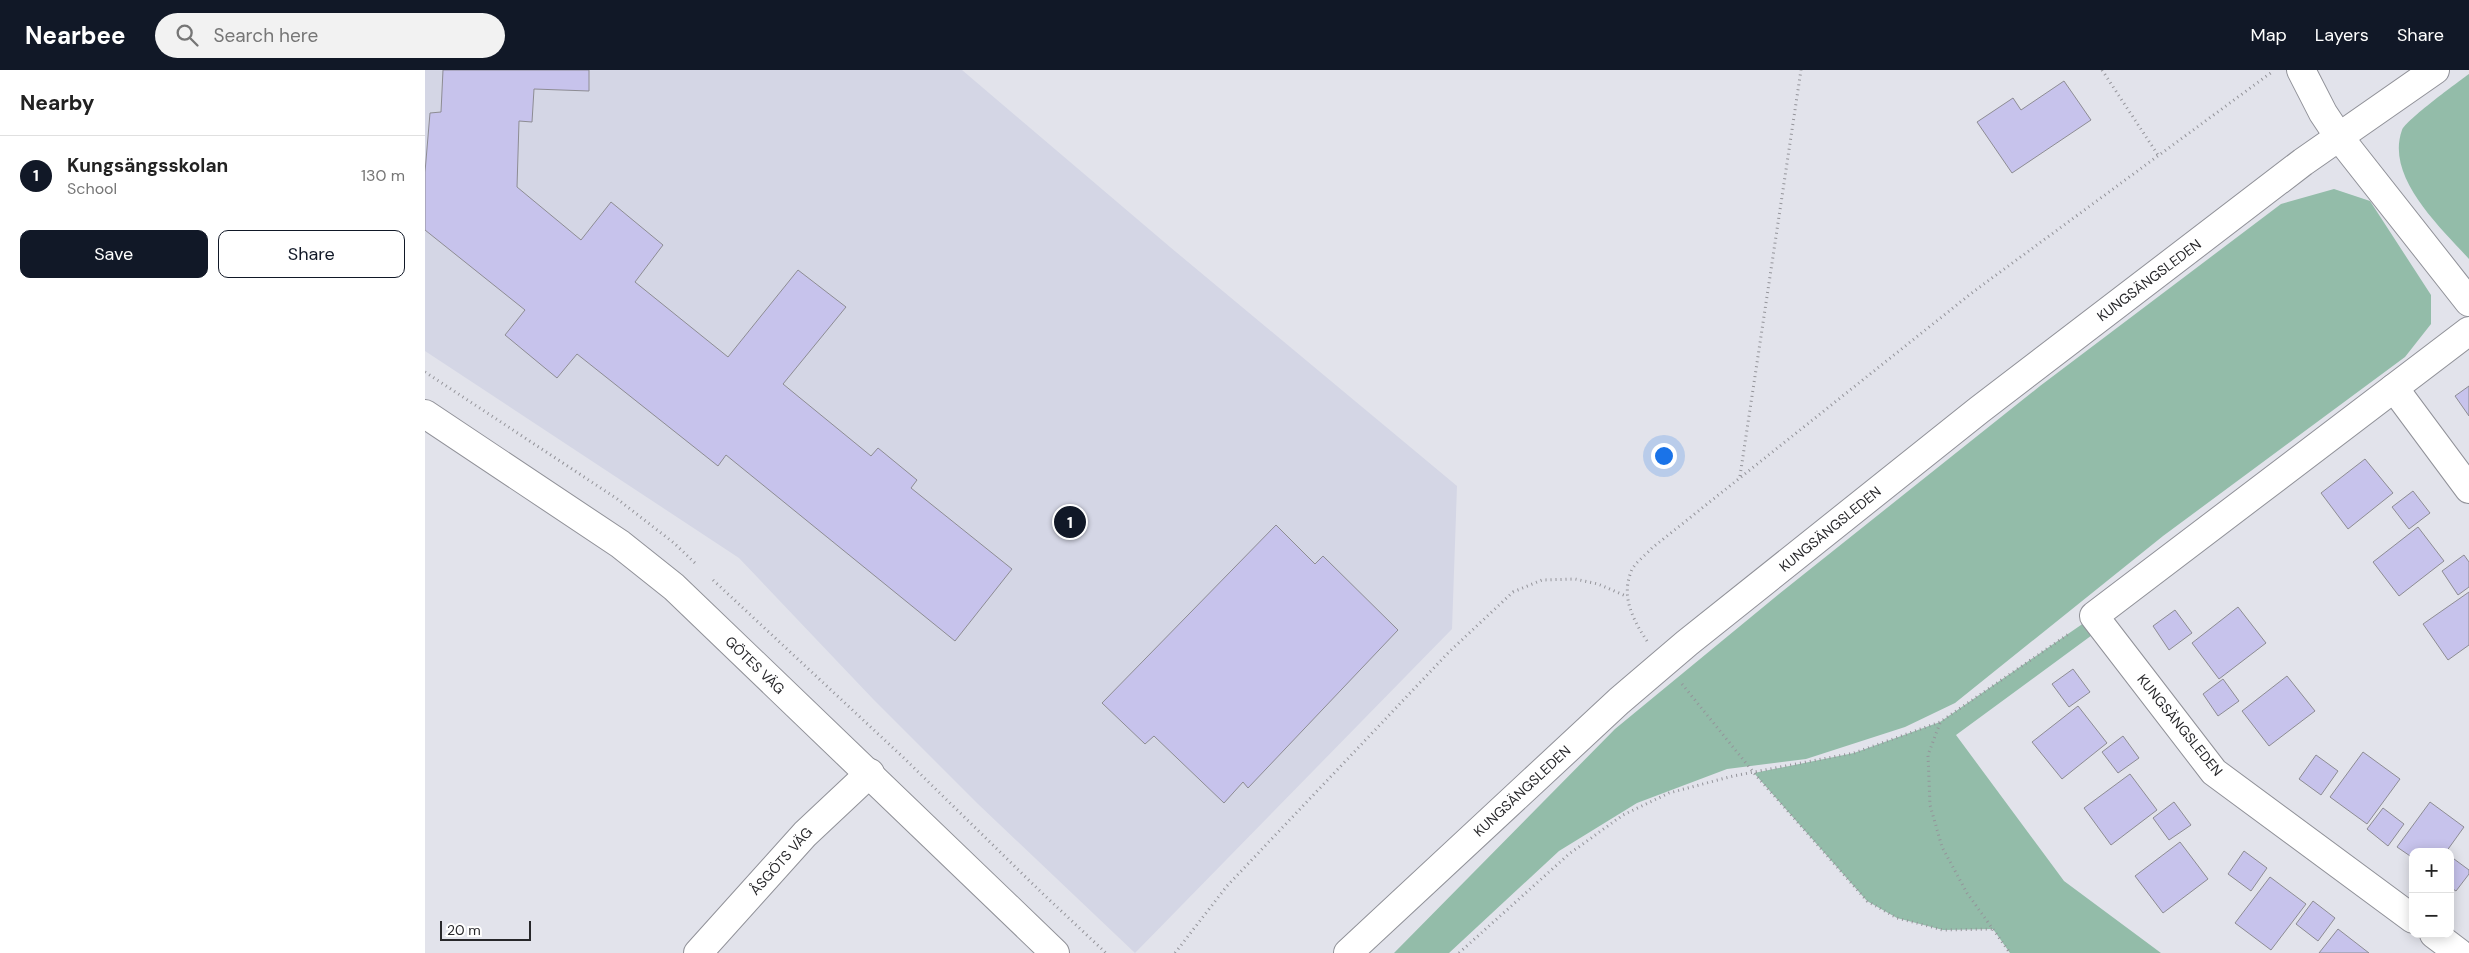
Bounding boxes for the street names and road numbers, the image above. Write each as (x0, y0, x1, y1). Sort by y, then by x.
street label: KUNGSÄNGSLEDEN (2093, 235, 2205, 325)
street label: KUNGSÄNGSLEDEN (1775, 482, 1885, 576)
street label: GÖTES VÄG (721, 632, 789, 698)
street label: KUNGSÄNGSLEDEN (2133, 670, 2227, 780)
street label: KUNGSÄNGSLEDEN (1470, 741, 1574, 841)
street label: ÅSGÖTS VÄG (746, 823, 816, 899)

